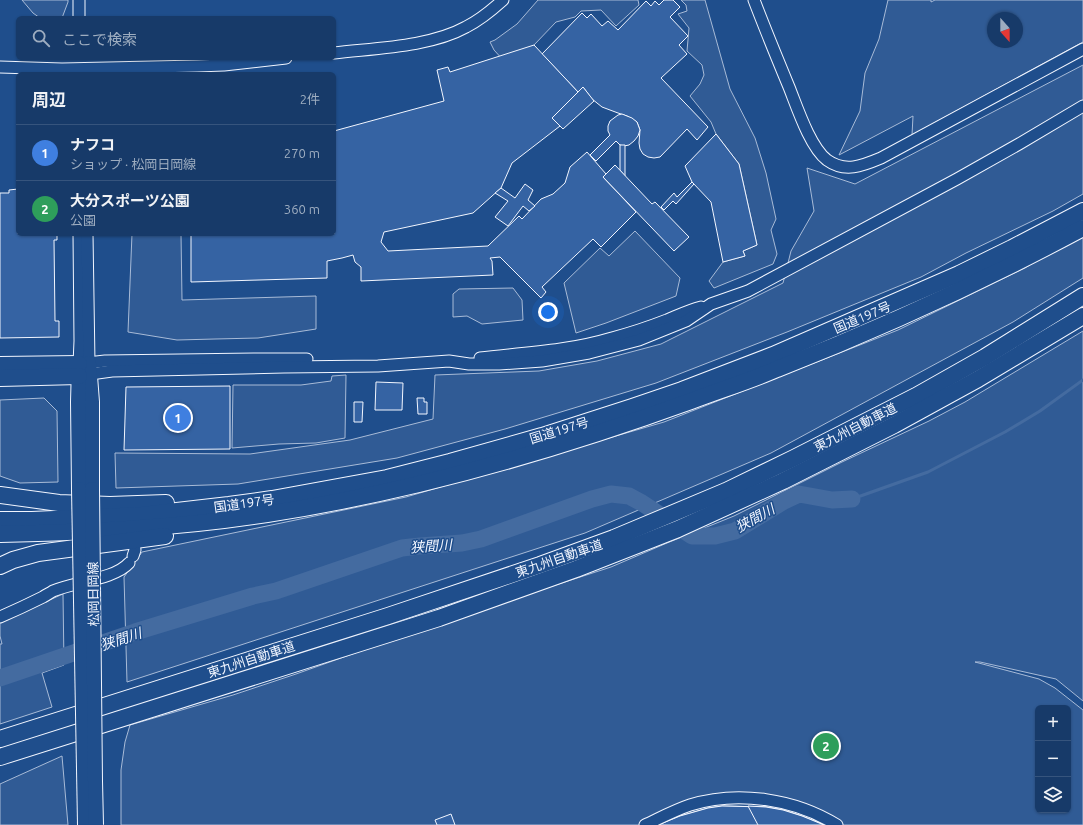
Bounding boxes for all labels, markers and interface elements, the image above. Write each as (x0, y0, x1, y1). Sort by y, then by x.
north arrow (987, 12, 1023, 48)
search box (16, 16, 336, 60)
icon: search (30, 27, 52, 49)
text: ここで検索 (62, 31, 137, 48)
text: 周辺 (32, 90, 66, 109)
text: 2件 (300, 92, 320, 106)
text: ナフコ (70, 136, 115, 153)
text: 1 (41, 146, 49, 160)
text: 270 m (284, 146, 320, 160)
text: ショップ · 松岡日岡線 (70, 157, 196, 171)
text: 大分スポーツ公園 (70, 192, 190, 209)
text: 2 (41, 202, 49, 216)
text: 360 m (284, 202, 320, 216)
text: 公園 (70, 213, 96, 227)
street label: 国道197号 (831, 299, 893, 335)
your location (538, 302, 558, 322)
street label: 東九州自動車道 (811, 400, 899, 454)
pin: 1 (165, 403, 191, 433)
street label: 国道197号 (528, 414, 590, 446)
street label: 国道197号 (213, 492, 275, 514)
water label: 狭間川 (733, 500, 779, 535)
water label: 狭間川 (409, 536, 455, 555)
street label: 東九州自動車道 (514, 537, 604, 579)
street label: 松岡日岡線 (85, 561, 101, 627)
water label: 狭間川 (99, 624, 145, 653)
street label: 東九州自動車道 (206, 638, 296, 680)
map controls (1035, 705, 1071, 813)
button: + (1035, 705, 1071, 741)
pin: 2 (813, 731, 839, 761)
button: − (1035, 741, 1071, 777)
button: layers (1035, 777, 1071, 813)

